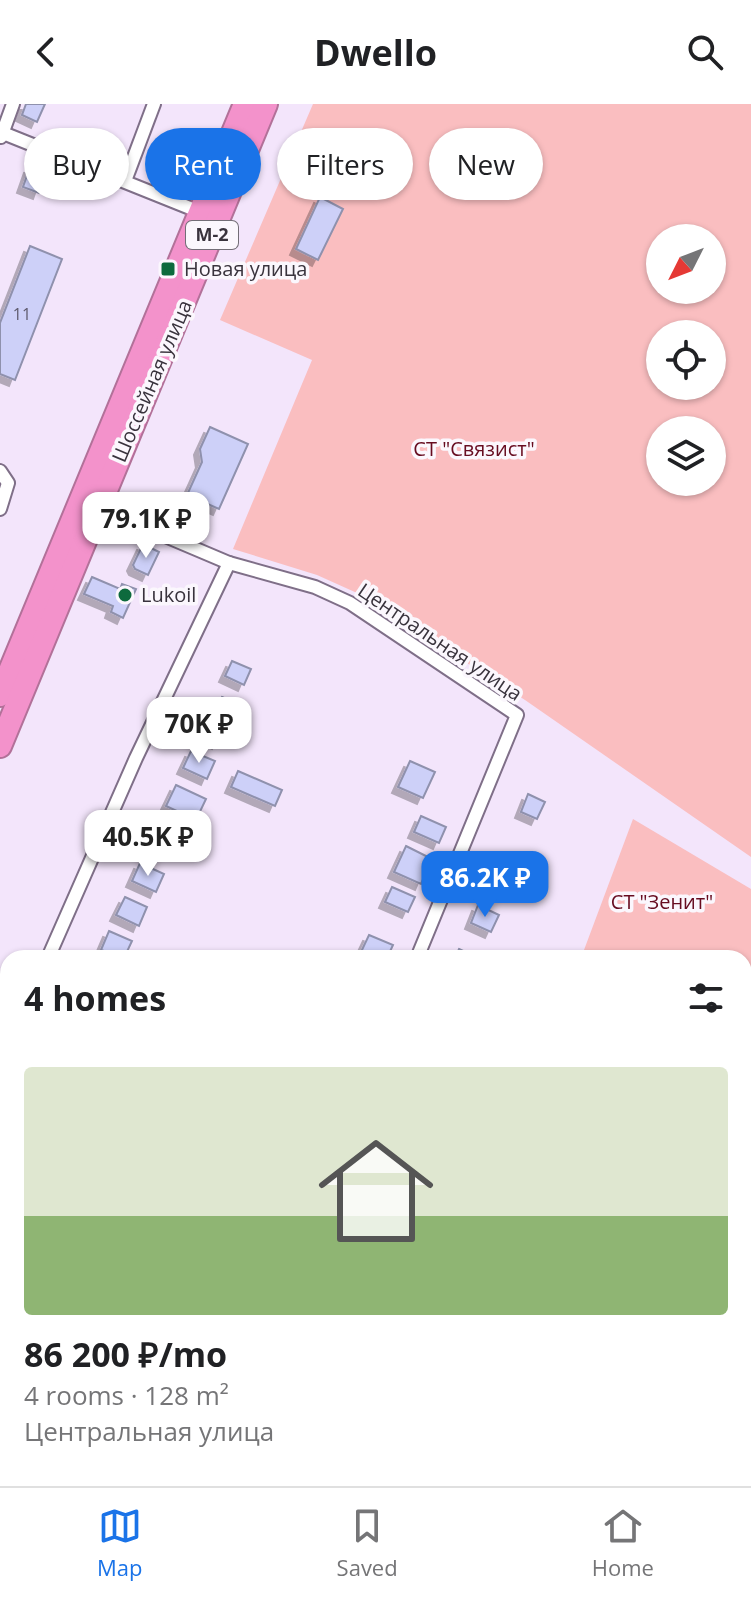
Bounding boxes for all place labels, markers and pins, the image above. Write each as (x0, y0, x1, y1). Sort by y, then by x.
place label: Новая улица (184, 255, 307, 282)
marker: Новая улица (159, 260, 177, 278)
pin: 79.1K ₽ (72, 492, 220, 560)
place label: Lukoil (141, 581, 196, 608)
marker: Lukoil (116, 586, 134, 604)
pin: 70K ₽ (143, 697, 255, 765)
pin: 40.5K ₽ (74, 810, 222, 878)
pin: 86.2K ₽ (411, 851, 559, 919)

